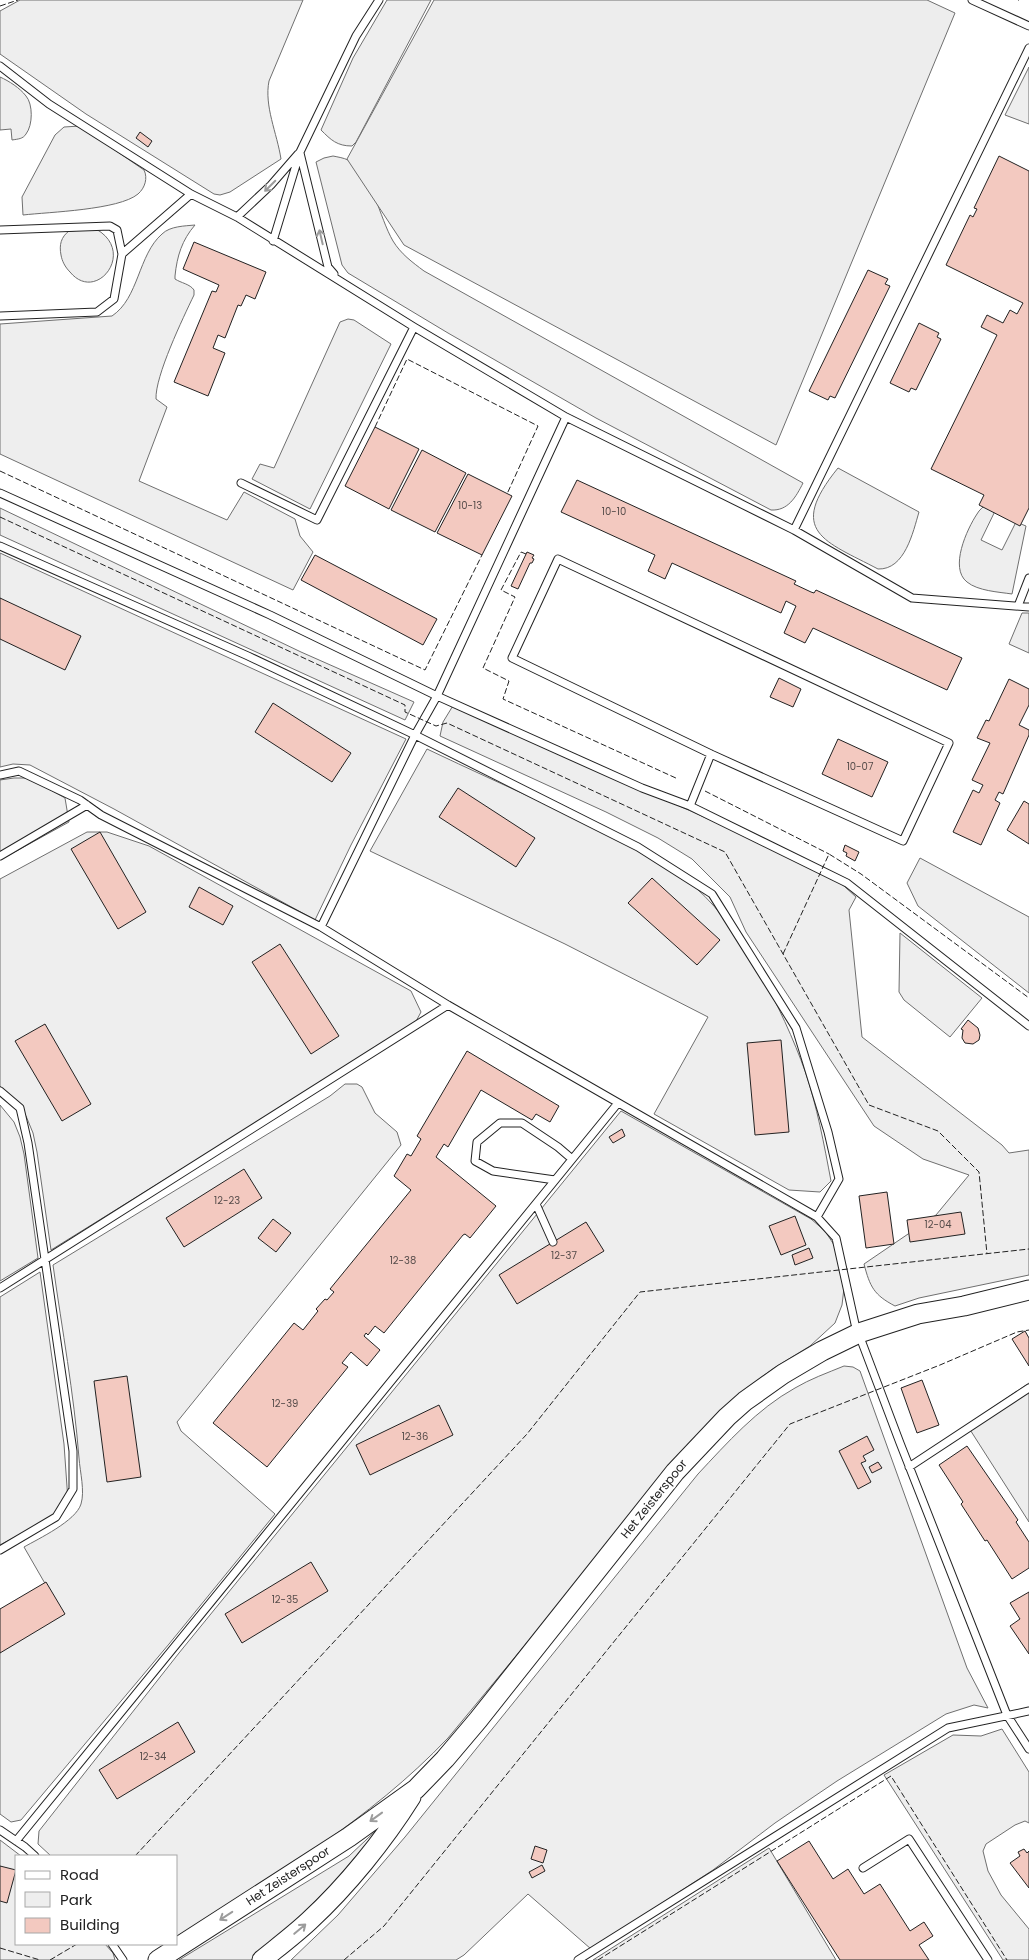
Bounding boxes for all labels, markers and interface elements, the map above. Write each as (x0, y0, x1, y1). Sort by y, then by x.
one-way arrow (263, 180, 276, 192)
one-way arrow (316, 229, 325, 245)
house number: 10-13 (458, 498, 482, 513)
house number: 10-10 (602, 504, 626, 519)
house number: 10-07 (847, 759, 874, 774)
house number: 12-23 (214, 1193, 240, 1208)
house number: 12-04 (924, 1217, 952, 1232)
house number: 12-37 (551, 1248, 577, 1263)
house number: 12-38 (390, 1253, 416, 1268)
house number: 12-39 (272, 1396, 298, 1411)
house number: 12-36 (402, 1429, 428, 1444)
street label: Het Zeisterspoor (616, 1455, 691, 1542)
house number: 12-35 (272, 1592, 298, 1607)
house number: 12-34 (140, 1749, 166, 1764)
one-way arrow (369, 1812, 383, 1822)
street label: Het Zeisterspoor (242, 1842, 333, 1909)
legend (15, 1855, 178, 1945)
text: Road (60, 1864, 99, 1885)
text: Park (60, 1889, 92, 1910)
one-way arrow (219, 1912, 233, 1922)
text: Building (60, 1914, 120, 1935)
one-way arrow (293, 1923, 306, 1934)

